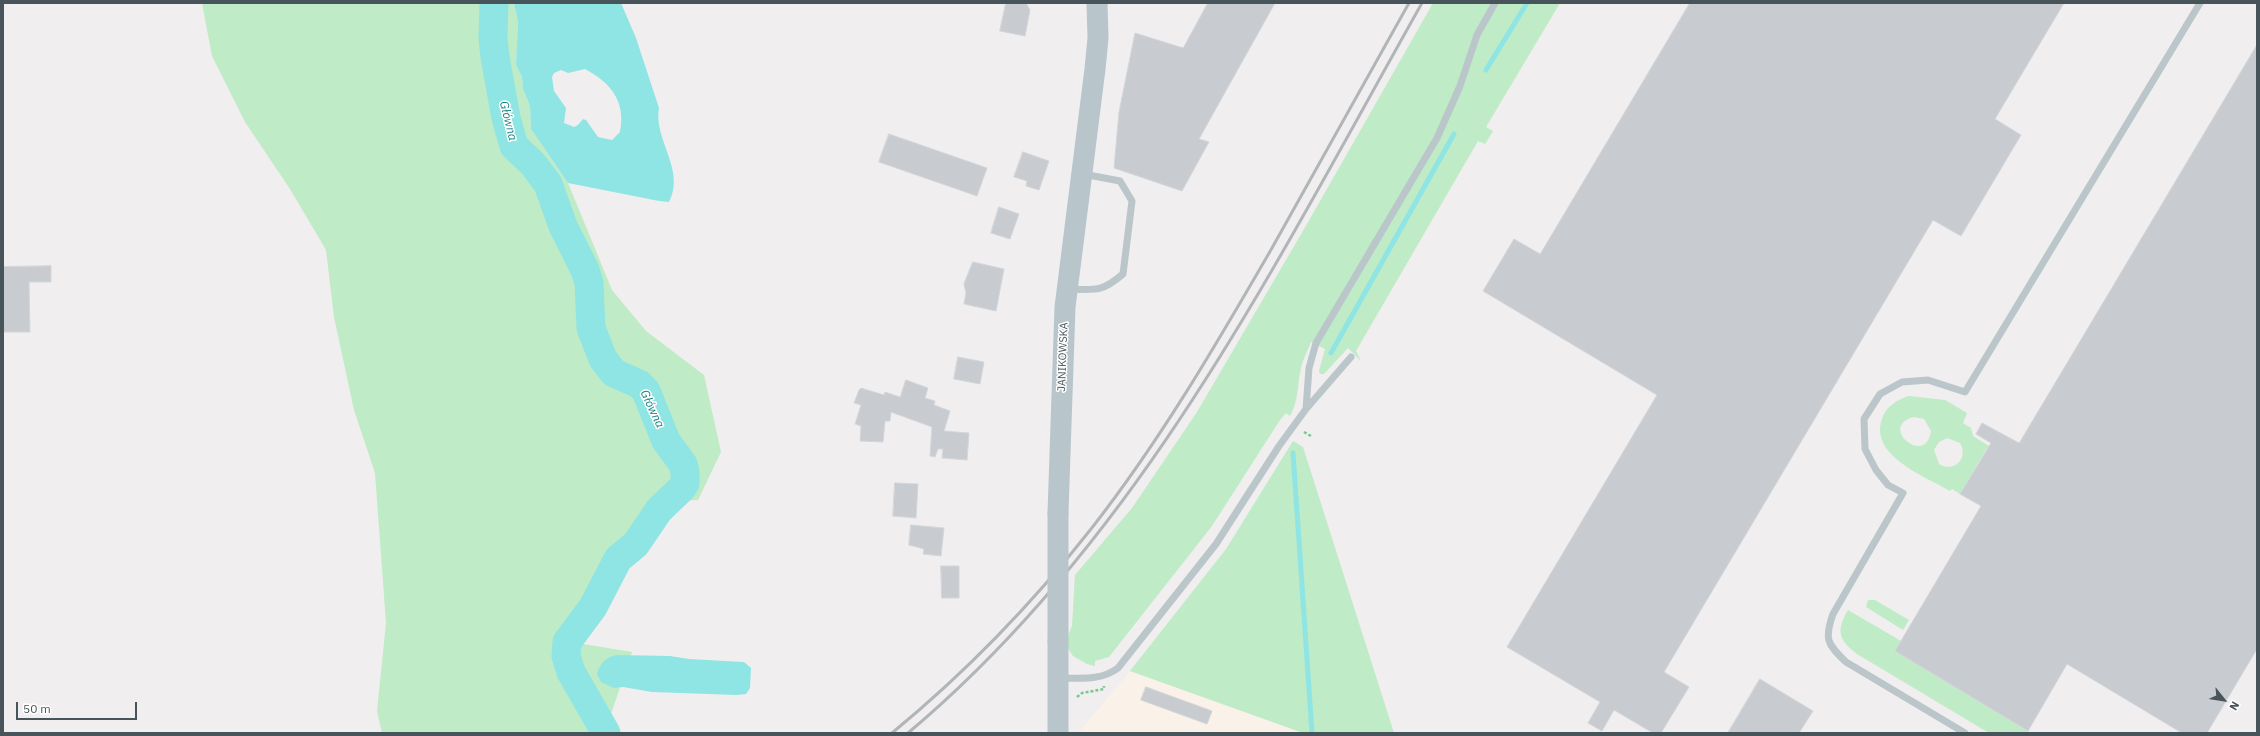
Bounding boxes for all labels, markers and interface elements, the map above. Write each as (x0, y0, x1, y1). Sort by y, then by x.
water label: Główna (496, 100, 520, 142)
street label: JANIKOWSKA (1055, 322, 1071, 392)
water label: Główna (637, 388, 667, 430)
north arrow (2204, 680, 2244, 720)
scale bar (18, 694, 139, 720)
text: N (2226, 699, 2242, 713)
text: 50 m (23, 701, 51, 716)

